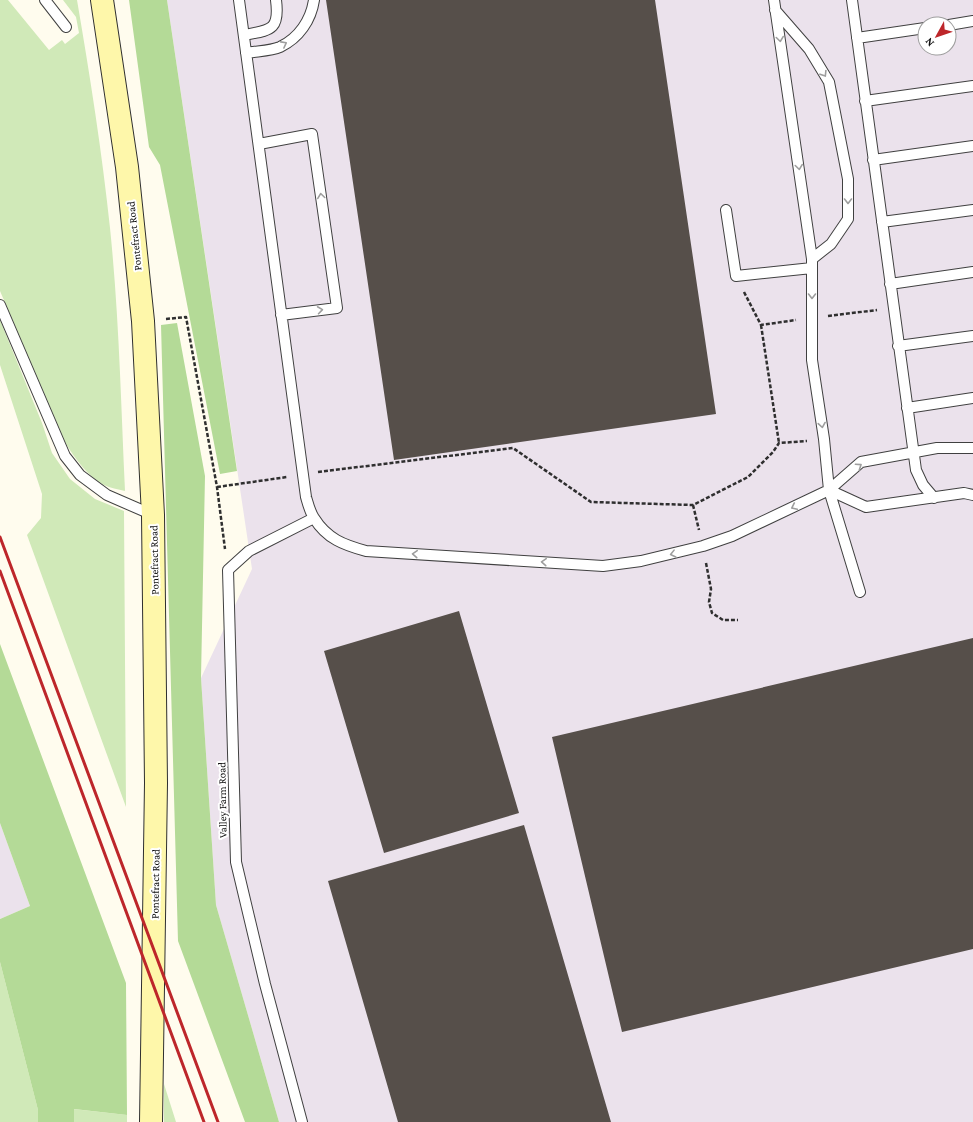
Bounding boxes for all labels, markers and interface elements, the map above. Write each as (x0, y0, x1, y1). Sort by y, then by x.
north arrow (917, 16, 957, 56)
text: N (922, 35, 936, 49)
one-way arrow (775, 36, 784, 42)
one-way arrow (280, 41, 287, 49)
one-way arrow (820, 70, 827, 77)
one-way arrow (794, 164, 803, 170)
one-way arrow (317, 193, 326, 199)
one-way arrow (844, 198, 852, 204)
street label: Pontefract Road (124, 201, 144, 271)
one-way arrow (808, 293, 816, 299)
one-way arrow (317, 306, 323, 315)
one-way arrow (817, 422, 826, 429)
one-way arrow (855, 463, 862, 470)
one-way arrow (790, 502, 798, 510)
street label: Pontefract Road (147, 525, 161, 595)
one-way arrow (412, 549, 418, 558)
one-way arrow (670, 549, 676, 557)
one-way arrow (541, 558, 547, 567)
street label: Valley Farm Road (215, 762, 230, 838)
street label: Pontefract Road (148, 849, 162, 919)

